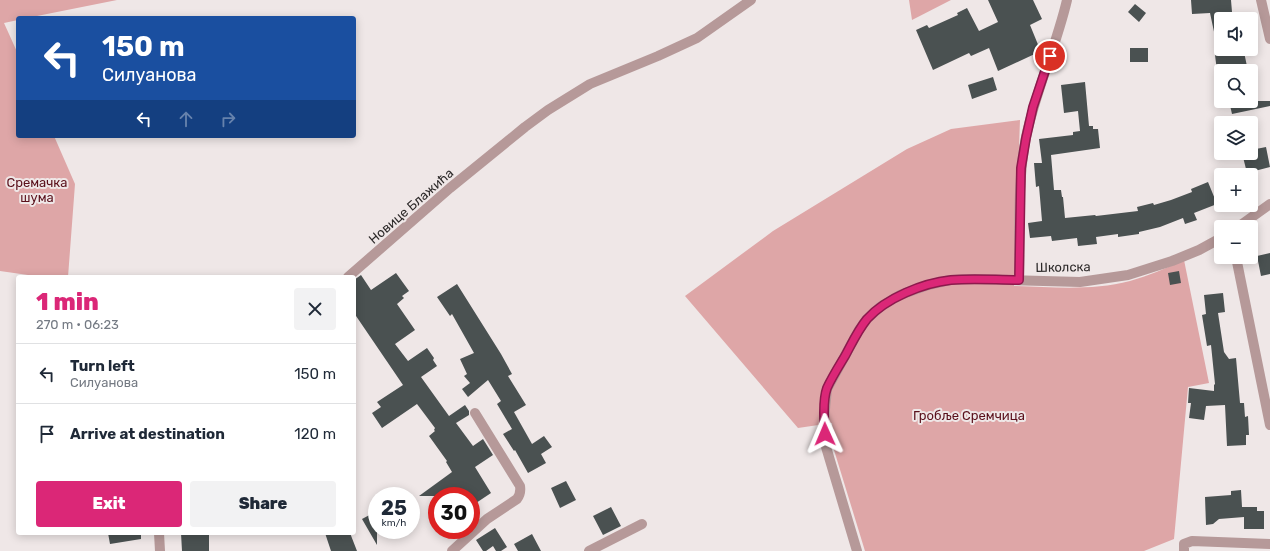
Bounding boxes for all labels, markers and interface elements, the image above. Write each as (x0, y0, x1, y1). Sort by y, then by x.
map controls (1214, 12, 1258, 264)
button: sound (1214, 12, 1258, 56)
text: 150 m (102, 30, 185, 63)
icon: left (36, 32, 88, 84)
pin (1033, 39, 1067, 73)
icon: arrive (1039, 45, 1061, 67)
text: Силуанова (102, 64, 197, 86)
button: search (1214, 64, 1258, 108)
icon: left (133, 108, 155, 130)
icon: ahead (175, 108, 197, 130)
icon: right (217, 108, 239, 130)
button: layers (1214, 116, 1258, 160)
street label: Новице Блажића (366, 165, 456, 247)
button: + (1214, 168, 1258, 212)
park label: Сремачка шума (6, 175, 68, 205)
button: − (1214, 220, 1258, 264)
street label: Школска (1035, 259, 1091, 275)
text: 1 min (36, 288, 99, 316)
button: close (294, 288, 336, 330)
text: 270 m · 06:23 (36, 317, 119, 332)
text: Turn left (70, 357, 135, 375)
icon: left (36, 363, 58, 385)
text: 150 m (294, 365, 336, 383)
text: Силуанова (70, 375, 138, 390)
park label: Гробље Сремчица (913, 408, 1025, 423)
position arrow (804, 413, 846, 455)
icon: arrive (36, 423, 58, 445)
text: Arrive at destination (70, 425, 225, 443)
text: 120 m (294, 425, 336, 443)
button: Exit (36, 481, 182, 527)
button: Share (190, 481, 336, 527)
speed limit sign: 30 (428, 487, 480, 539)
text: 25 (381, 496, 407, 520)
text: km/h (382, 517, 406, 529)

